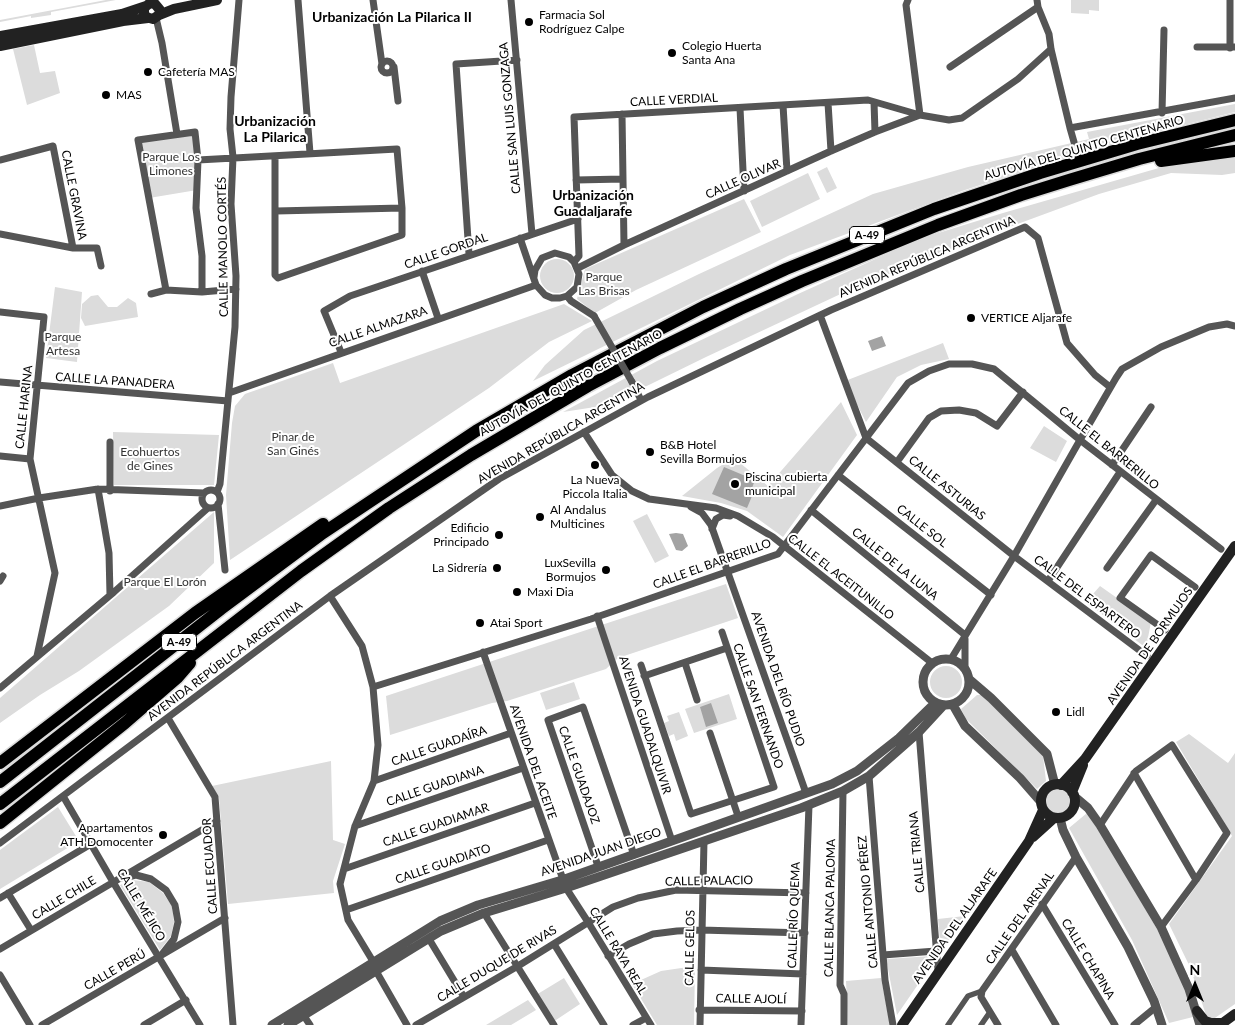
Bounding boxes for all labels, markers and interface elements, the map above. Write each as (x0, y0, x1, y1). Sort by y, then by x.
place label: Farmacia Sol Rodríguez Calpe (539, 8, 625, 36)
district label: Urbanización La Pilarica II (312, 9, 472, 25)
marker: Farmacia Sol Rodríguez Calpe (523, 16, 535, 28)
place label: Colegio Huerta Santa Ana (682, 39, 762, 67)
street label: CALLE SAN LUIS GONZAGA (496, 42, 524, 194)
marker: Colegio Huerta Santa Ana (666, 47, 678, 59)
place label: Cafetería MAS (158, 65, 235, 79)
marker: Cafetería MAS (142, 66, 154, 78)
place label: MAS (116, 88, 142, 102)
marker: MAS (100, 89, 112, 101)
street label: CALLE VERDIAL (630, 91, 718, 109)
district label: Urbanización La Pilarica (234, 113, 316, 146)
street label: AUTOVÍA DEL QUINTO CENTENARIO (983, 113, 1185, 183)
street label: CALLE GRAVINA (58, 149, 90, 241)
park label: Parque Los Limones (142, 150, 200, 178)
street label: CALLE OLIVAR (703, 156, 783, 202)
street label: CALLE MANOLO CORTÉS (215, 177, 231, 317)
district label: Urbanización Guadaljarafe (552, 187, 634, 220)
street label: AVENIDA REPÚBLICA ARGENTINA (837, 213, 1017, 301)
road number: A-49 (850, 226, 884, 244)
street label: CALLE GORDAL (402, 230, 490, 272)
park label: Parque Las Brisas (578, 270, 630, 298)
street label: CALLE ALMAZARA (327, 303, 429, 351)
place label: VERTICE Aljarafe (981, 311, 1072, 325)
marker: VERTICE Aljarafe (965, 312, 977, 324)
street label: AUTOVÍA DEL QUINTO CENTENARIO (477, 327, 665, 439)
park label: Parque Artesa (45, 330, 81, 358)
street label: CALLE HARINA (12, 365, 36, 449)
street label: CALLE LA PANADERA (55, 370, 175, 392)
street label: AVENIDA REPÚBLICA ARGENTINA (475, 379, 647, 487)
street label: CALLE EL BARRERILLO (1056, 403, 1162, 493)
park label: Pinar de San Ginés (267, 430, 319, 458)
place label: B&B Hotel Sevilla Bormujos (660, 438, 747, 466)
park label: Ecohuertos de Gines (120, 445, 180, 473)
marker: B&B Hotel Sevilla Bormujos (644, 446, 656, 458)
street label: CALLE ASTURIAS (906, 453, 988, 523)
marker: La Nueva Piccola Italia (589, 459, 601, 471)
place label: Piscina cubierta municipal (745, 470, 828, 498)
place label: La Nueva Piccola Italia (562, 473, 628, 501)
marker: Piscina cubierta municipal (729, 478, 741, 490)
street label: CALLE SOL (894, 502, 950, 550)
place label: Al Andalus Multicines (550, 503, 606, 531)
marker: Al Andalus Multicines (534, 511, 546, 523)
place label: Edificio Principado (433, 521, 489, 549)
street label: CALLE DE LA LUNA (849, 525, 941, 603)
marker: Edificio Principado (493, 529, 505, 541)
street label: CALLE EL ACEITUNILLO (785, 531, 897, 623)
street label: CALLE EL BARRERILLO (651, 536, 773, 592)
street label: CALLE DEL ESPARTERO (1031, 552, 1143, 642)
place label: LuxSevilla Bormujos (544, 556, 596, 584)
place label: La Sidrería (432, 561, 487, 575)
marker: La Sidrería (491, 562, 503, 574)
marker: LuxSevilla Bormujos (600, 564, 612, 576)
park label: Parque El Lorón (124, 575, 206, 589)
place label: Maxi Dia (527, 585, 574, 599)
street label: AVENIDA DE BORMUJOS (1104, 585, 1196, 707)
marker: Maxi Dia (511, 586, 523, 598)
street label: AVENIDA REPÚBLICA ARGENTINA (145, 598, 305, 724)
street label: AVENIDA DEL RÍO PUDIO (748, 609, 808, 749)
place label: Atai Sport (490, 616, 543, 630)
marker: Atai Sport (474, 617, 486, 629)
road number: A-49 (162, 634, 196, 650)
street label: CALLE SAN FERNANDO (730, 641, 786, 771)
street label: AVENIDA GUADALQUIVIR (616, 654, 674, 796)
street label: AVENIDA DEL ACEITE (507, 703, 559, 821)
place label: Lidl (1066, 705, 1085, 719)
marker: Lidl (1050, 706, 1062, 718)
street label: CALLE GUADAÍRA (389, 723, 489, 769)
street label: CALLE GUADAJOZ (555, 724, 603, 826)
street label: CALLE GUADIANA (384, 763, 486, 809)
street label: CALLE GUADIAMAR (381, 800, 491, 850)
street label: CALLE TRIANA (906, 811, 928, 893)
street label: CALLE ECUADOR (199, 818, 221, 914)
place label: Apartamentos ATH Domocenter (60, 821, 153, 849)
street label: AVENIDA JUAN DIEGO (539, 825, 663, 879)
marker: Apartamentos ATH Domocenter (157, 829, 169, 841)
street label: CALLE ANTONIO PÉREZ (855, 835, 881, 969)
street label: CALLE BLANCA PALOMA (822, 839, 838, 977)
street label: CALLE GUADIATO (393, 841, 493, 887)
street label: CALLE RÍO QUEMA (785, 861, 803, 969)
street label: CALLE MÉJICO (114, 866, 168, 944)
street label: AVENIDA DEL ALJARAFE (910, 866, 1000, 986)
street label: CALLE DEL ARENAL (983, 869, 1057, 967)
street label: CALLE CHILE (29, 873, 99, 923)
street label: CALLE PALACIO (665, 873, 753, 889)
street label: CALLE RAYA REAL (586, 904, 650, 998)
street label: CALLE GELOS (682, 910, 698, 986)
street label: CALLE CHAPINA (1058, 916, 1118, 1002)
street label: CALLE DUQUE DE RIVAS (435, 923, 559, 1005)
street label: CALLE PERÚ (82, 947, 148, 993)
north arrow (1170, 960, 1220, 1010)
text: N (1190, 961, 1200, 978)
street label: CALLE AJOLÍ (715, 991, 787, 1007)

